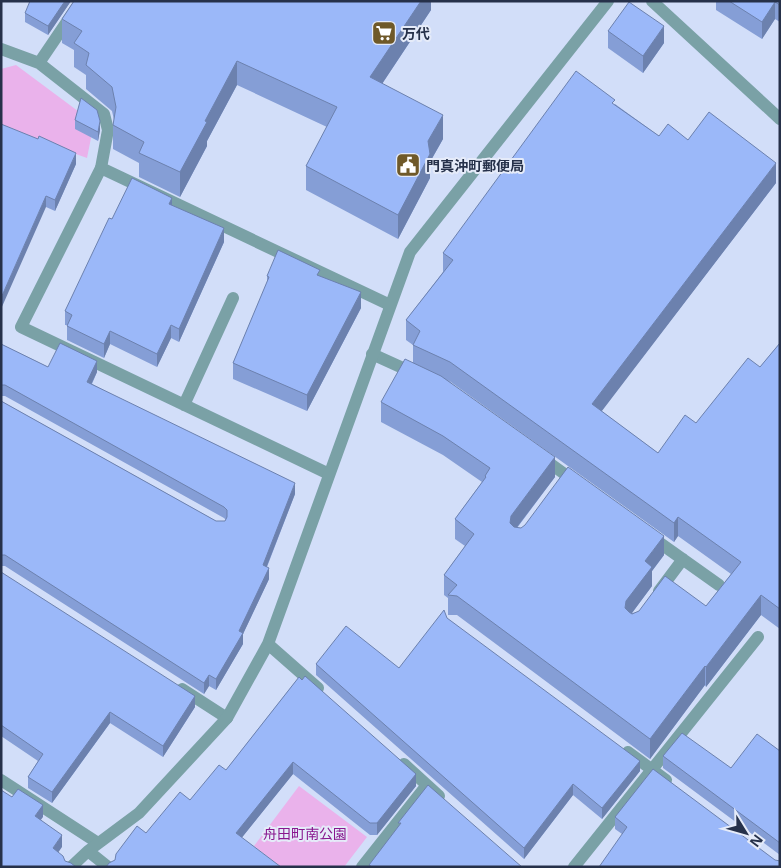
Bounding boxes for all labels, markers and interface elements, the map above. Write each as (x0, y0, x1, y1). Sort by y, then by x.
supermarket icon: 万代 (371, 20, 397, 46)
place label: 万代 (402, 24, 430, 43)
public building icon: 門真沖町郵便局 (395, 152, 421, 178)
place label: 門真沖町郵便局 (426, 156, 524, 175)
north arrow (721, 808, 771, 858)
park label: 舟田町南公園 (263, 824, 347, 843)
text: N (746, 831, 768, 851)

